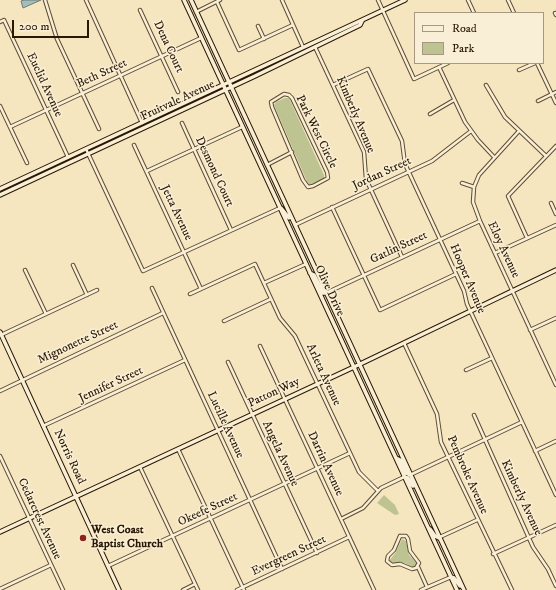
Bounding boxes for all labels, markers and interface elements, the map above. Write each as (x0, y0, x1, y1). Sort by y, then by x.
scale bar (14, 12, 91, 38)
legend (414, 12, 544, 64)
text: 200 m (19, 19, 49, 34)
street label: Dena Court (150, 19, 186, 75)
text: Road (452, 21, 477, 36)
text: Park (452, 41, 474, 56)
street label: Euclid Avenue (23, 51, 65, 119)
street label: Beth Street (75, 56, 129, 92)
street label: Kimberly Avenue (332, 75, 378, 155)
street label: Fruitvale Avenue (139, 78, 217, 124)
street label: Park West Circle (292, 93, 340, 171)
street label: Desmond Court (192, 135, 236, 209)
street label: Jordan Street (350, 154, 414, 194)
street label: Jetta Avenue (157, 183, 195, 243)
street label: Eloy Avenue (484, 219, 522, 281)
street label: Gatlin Street (368, 229, 430, 267)
street label: Hooper Avenue (446, 242, 488, 316)
street label: Olive Drive (311, 263, 347, 319)
street label: Mignonette Street (36, 318, 120, 368)
street label: Arleta Avenue (302, 342, 344, 408)
street label: Jennifer Street (77, 364, 145, 406)
street label: Patton Way (246, 375, 302, 411)
street label: Lucille Avenue (203, 389, 247, 461)
street label: Angela Avenue (259, 419, 301, 489)
street label: Norris Road (50, 427, 88, 487)
street label: Darrin Avenue (304, 429, 346, 499)
street label: Pembroke Avenue (443, 433, 491, 517)
street label: Kimberly Avenue (497, 458, 545, 538)
street label: Cedarcrest Avenue (14, 476, 64, 562)
street label: Okeefe Street (176, 490, 240, 530)
place label: West Coast Baptist Church (91, 524, 163, 552)
street label: Evergreen Street (250, 532, 328, 580)
marker: West Coast Baptist Church (78, 533, 88, 543)

